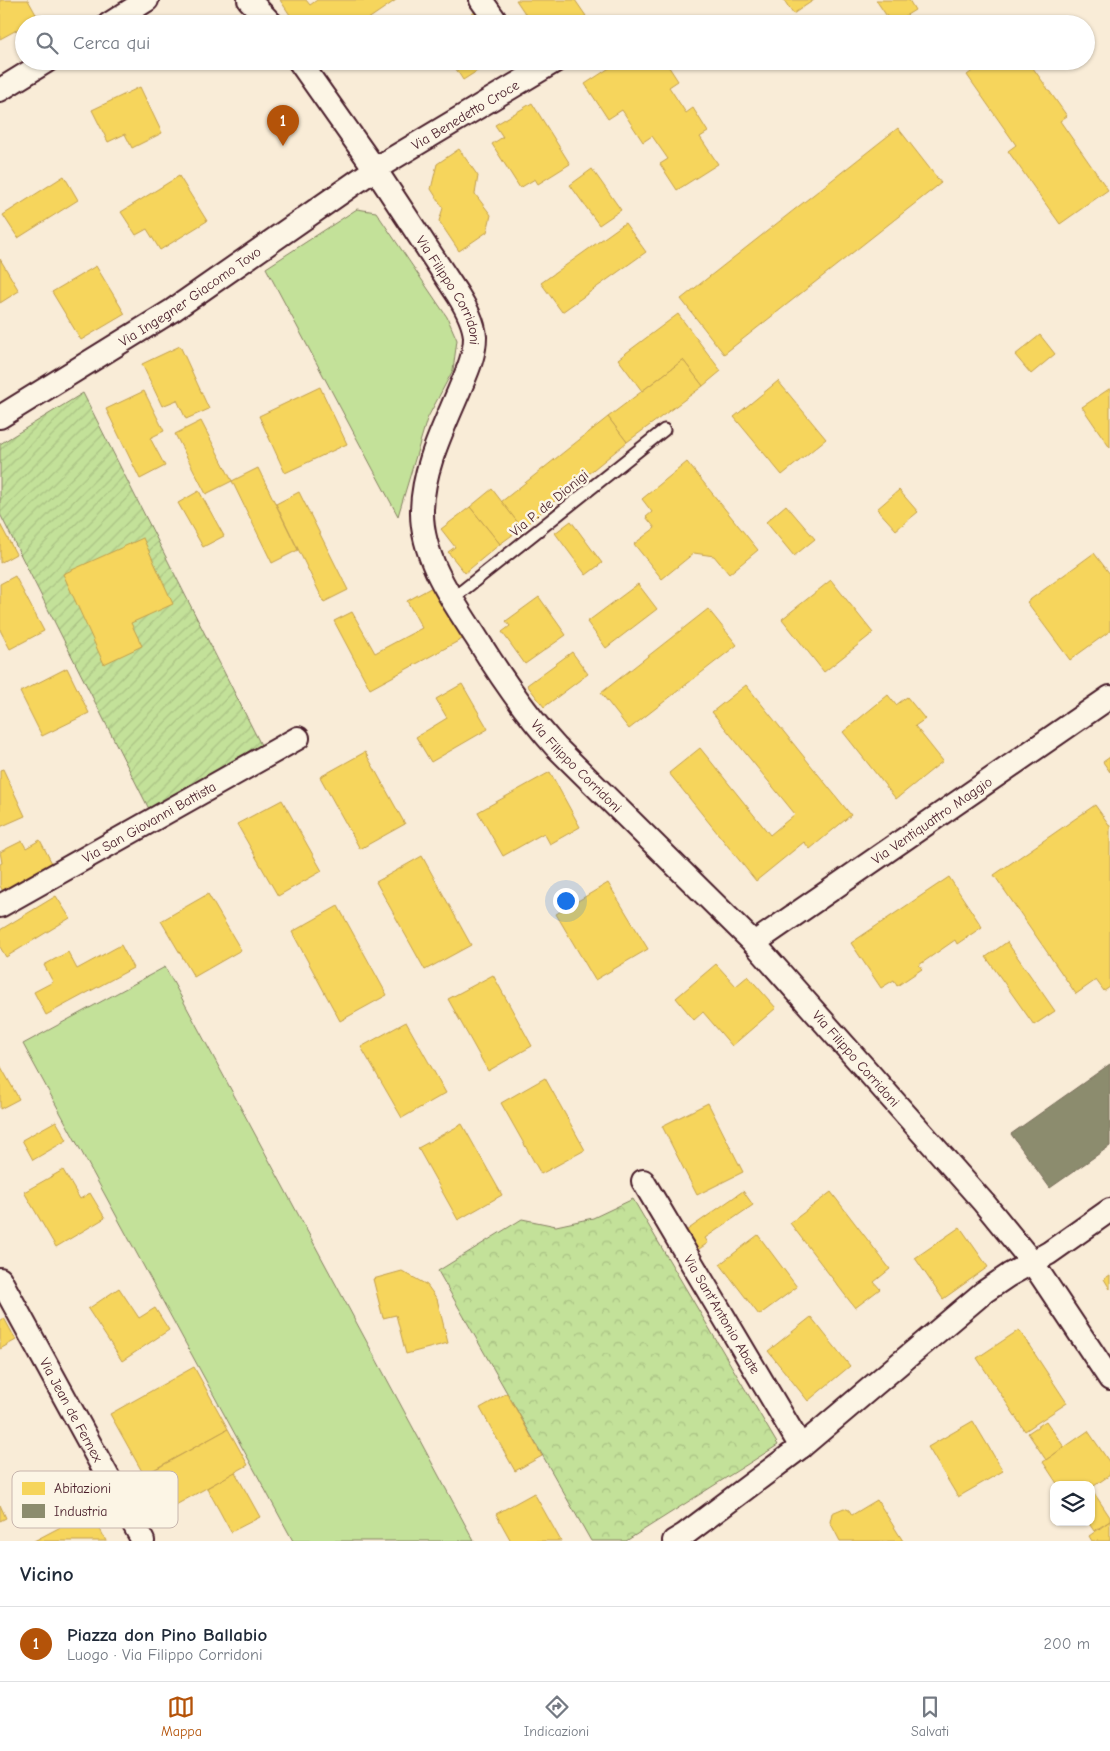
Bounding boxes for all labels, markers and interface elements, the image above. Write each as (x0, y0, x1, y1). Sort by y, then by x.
search box (15, 15, 1095, 70)
icon: search (33, 29, 61, 57)
text: Cerca qui (73, 32, 150, 54)
street label: Via Benedetto Croce (409, 77, 522, 154)
pin: 1 (267, 105, 299, 146)
street label: Via Filippo Corridoni (412, 233, 483, 346)
street label: Via Ingegner Giacomo Tovo (116, 243, 264, 350)
street label: Via P. de Dionigi (507, 466, 592, 540)
street label: Via Filippo Corridoni (527, 716, 625, 816)
street label: Via Ventiquattro Maggio (868, 773, 996, 868)
street label: Via San Giovanni Battista (79, 778, 219, 867)
your location (553, 888, 579, 914)
street label: Via Filippo Corridoni (809, 1007, 903, 1111)
street label: Via Sant'Antonio Abate (680, 1252, 764, 1377)
street label: Via Jean de Fernex (36, 1355, 106, 1465)
legend (12, 1471, 178, 1528)
text: Abitazioni (54, 1480, 111, 1497)
map controls (1050, 1481, 1095, 1526)
button: layers (1050, 1481, 1095, 1526)
text: Industria (54, 1503, 108, 1520)
text: Vicino (20, 1562, 74, 1586)
text: Piazza don Pino Ballabio (67, 1624, 267, 1646)
text: 1 (33, 1635, 39, 1653)
text: 200 m (1044, 1635, 1090, 1653)
text: Luogo · Via Filippo Corridoni (67, 1646, 263, 1664)
tab: Mappa (161, 1693, 202, 1740)
tab: Indicazioni (524, 1693, 589, 1740)
tab: Salvati (911, 1693, 949, 1740)

